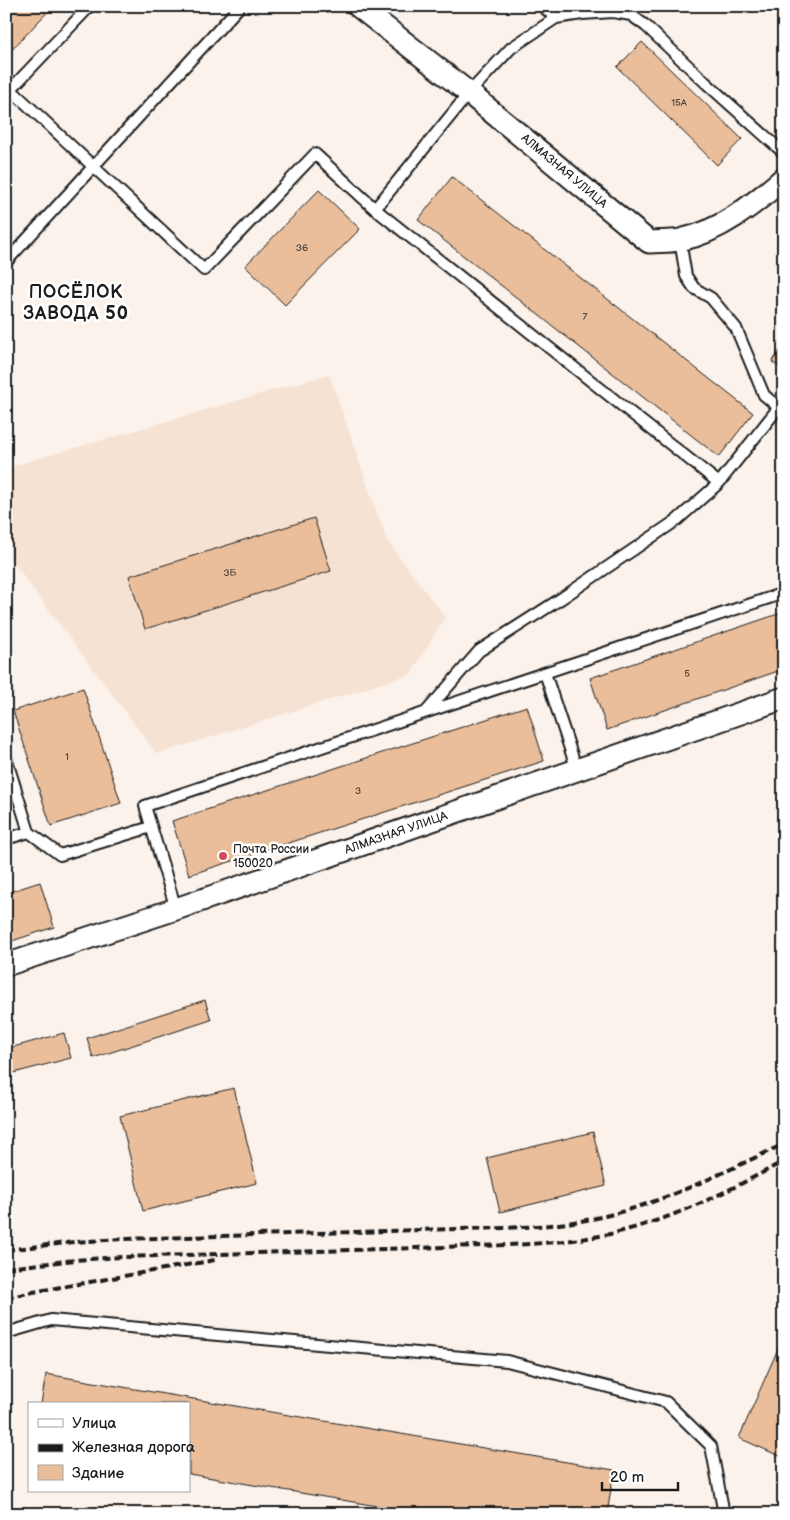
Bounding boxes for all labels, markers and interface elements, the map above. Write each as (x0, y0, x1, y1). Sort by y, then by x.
house number: 15А (671, 97, 688, 109)
street label: АЛМАЗНАЯ УЛИЦА (517, 130, 611, 212)
house number: 36 (296, 242, 308, 254)
district label: ПОСЁЛОК ЗАВОДА 50 (23, 281, 129, 324)
house number: 7 (583, 311, 588, 323)
house number: 3Б (223, 567, 237, 579)
house number: 5 (684, 668, 690, 680)
house number: 1 (65, 751, 69, 763)
house number: 3 (355, 785, 361, 797)
street label: АЛМАЗНАЯ УЛИЦА (342, 808, 450, 858)
place label: Почта России 150020 (233, 842, 309, 871)
marker: Почта России 150020 (217, 850, 229, 862)
legend (28, 1402, 190, 1492)
text: Улица (72, 1414, 117, 1433)
text: Железная дорога (72, 1438, 195, 1457)
scale bar (602, 1460, 679, 1492)
text: Здание (72, 1464, 124, 1483)
text: 20 m (610, 1468, 644, 1487)

